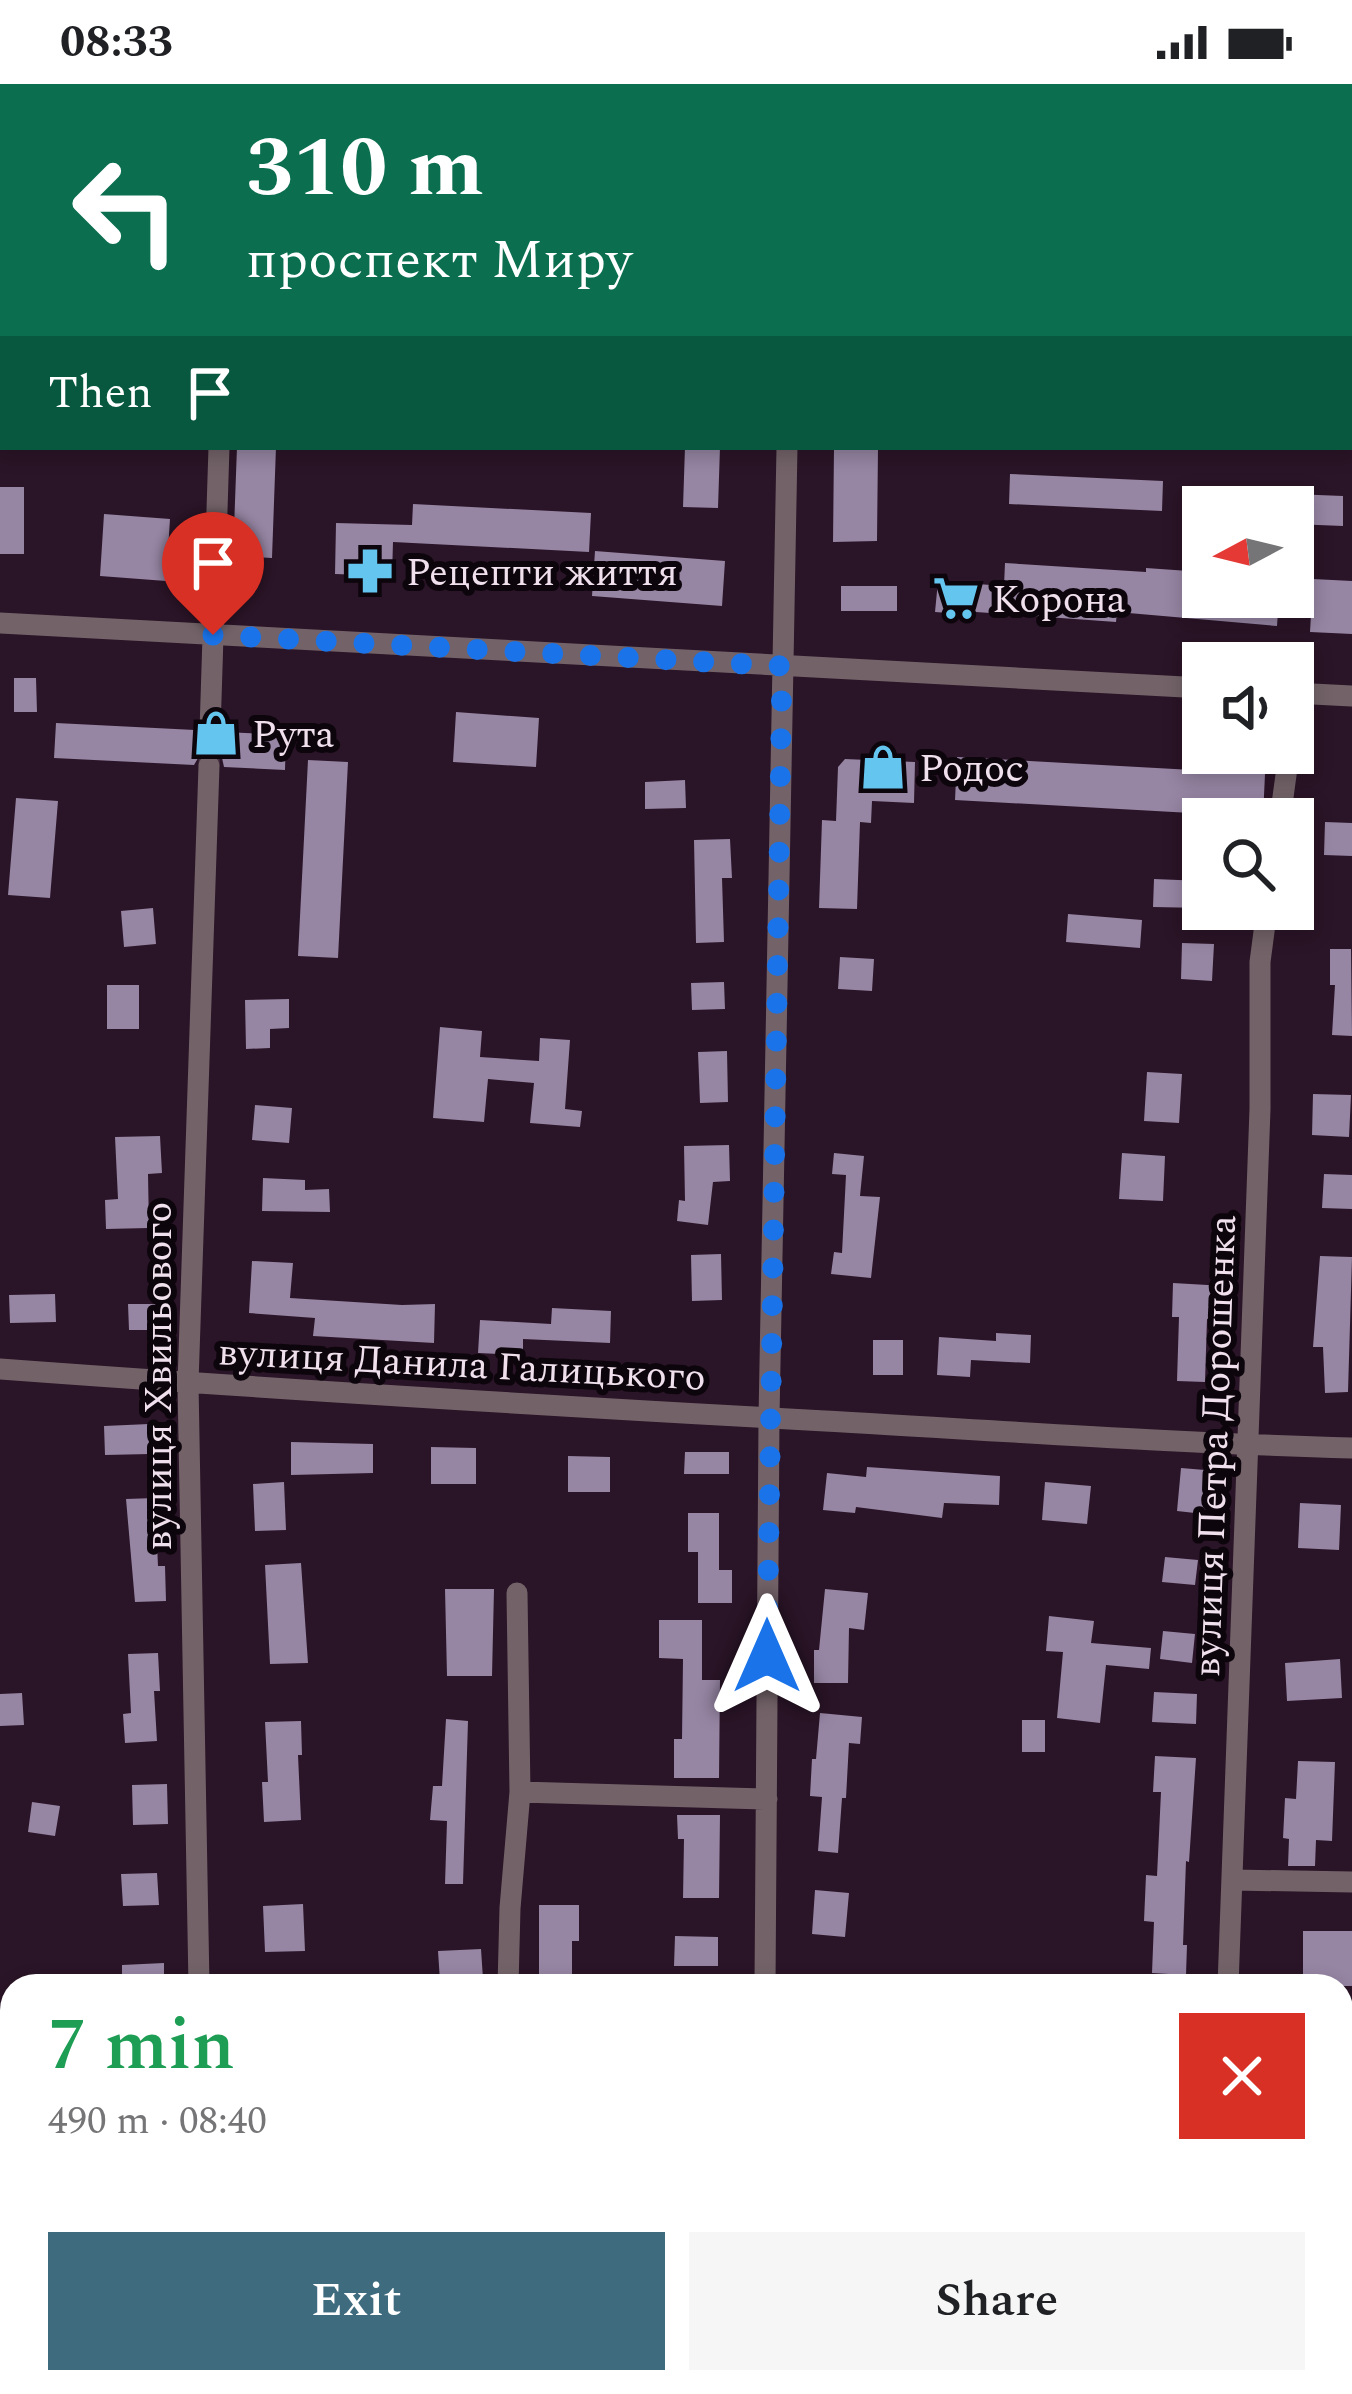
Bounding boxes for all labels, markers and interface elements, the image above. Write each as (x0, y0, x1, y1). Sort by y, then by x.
text: 08:33 (60, 8, 173, 77)
text: 310 m (246, 105, 484, 233)
icon: left (48, 132, 204, 288)
text: проспект Миру (246, 220, 632, 302)
text: Then (48, 359, 153, 428)
icon: arrive (177, 360, 243, 426)
north arrow (1182, 486, 1314, 618)
map controls (1182, 486, 1314, 930)
pin (162, 512, 264, 635)
icon: arrive (180, 530, 246, 596)
place label: Рецепти життя (406, 544, 678, 603)
pharmacy icon: Рецепти життя (345, 546, 395, 596)
place label: Корона (992, 571, 1126, 630)
supermarket icon: Корона (931, 573, 981, 623)
button: sound (1182, 642, 1314, 774)
place label: Рута (252, 706, 335, 765)
shop icon: Рута (191, 708, 241, 758)
place label: Родос (919, 740, 1024, 799)
shop icon: Родос (858, 742, 908, 792)
button: search (1182, 798, 1314, 930)
street label: вулиця Хвильового (130, 1202, 189, 1550)
street label: вулиця Петра Дорошенка (1178, 1214, 1253, 1678)
street label: вулиця Данила Галицького (217, 1323, 707, 1408)
position arrow (704, 1593, 830, 1719)
text: 7 min (48, 1992, 235, 2101)
button: close (1179, 2013, 1305, 2139)
text: 490 m · 08:40 (48, 2092, 267, 2151)
button: Exit (48, 2232, 665, 2370)
button: Share (689, 2232, 1305, 2370)

